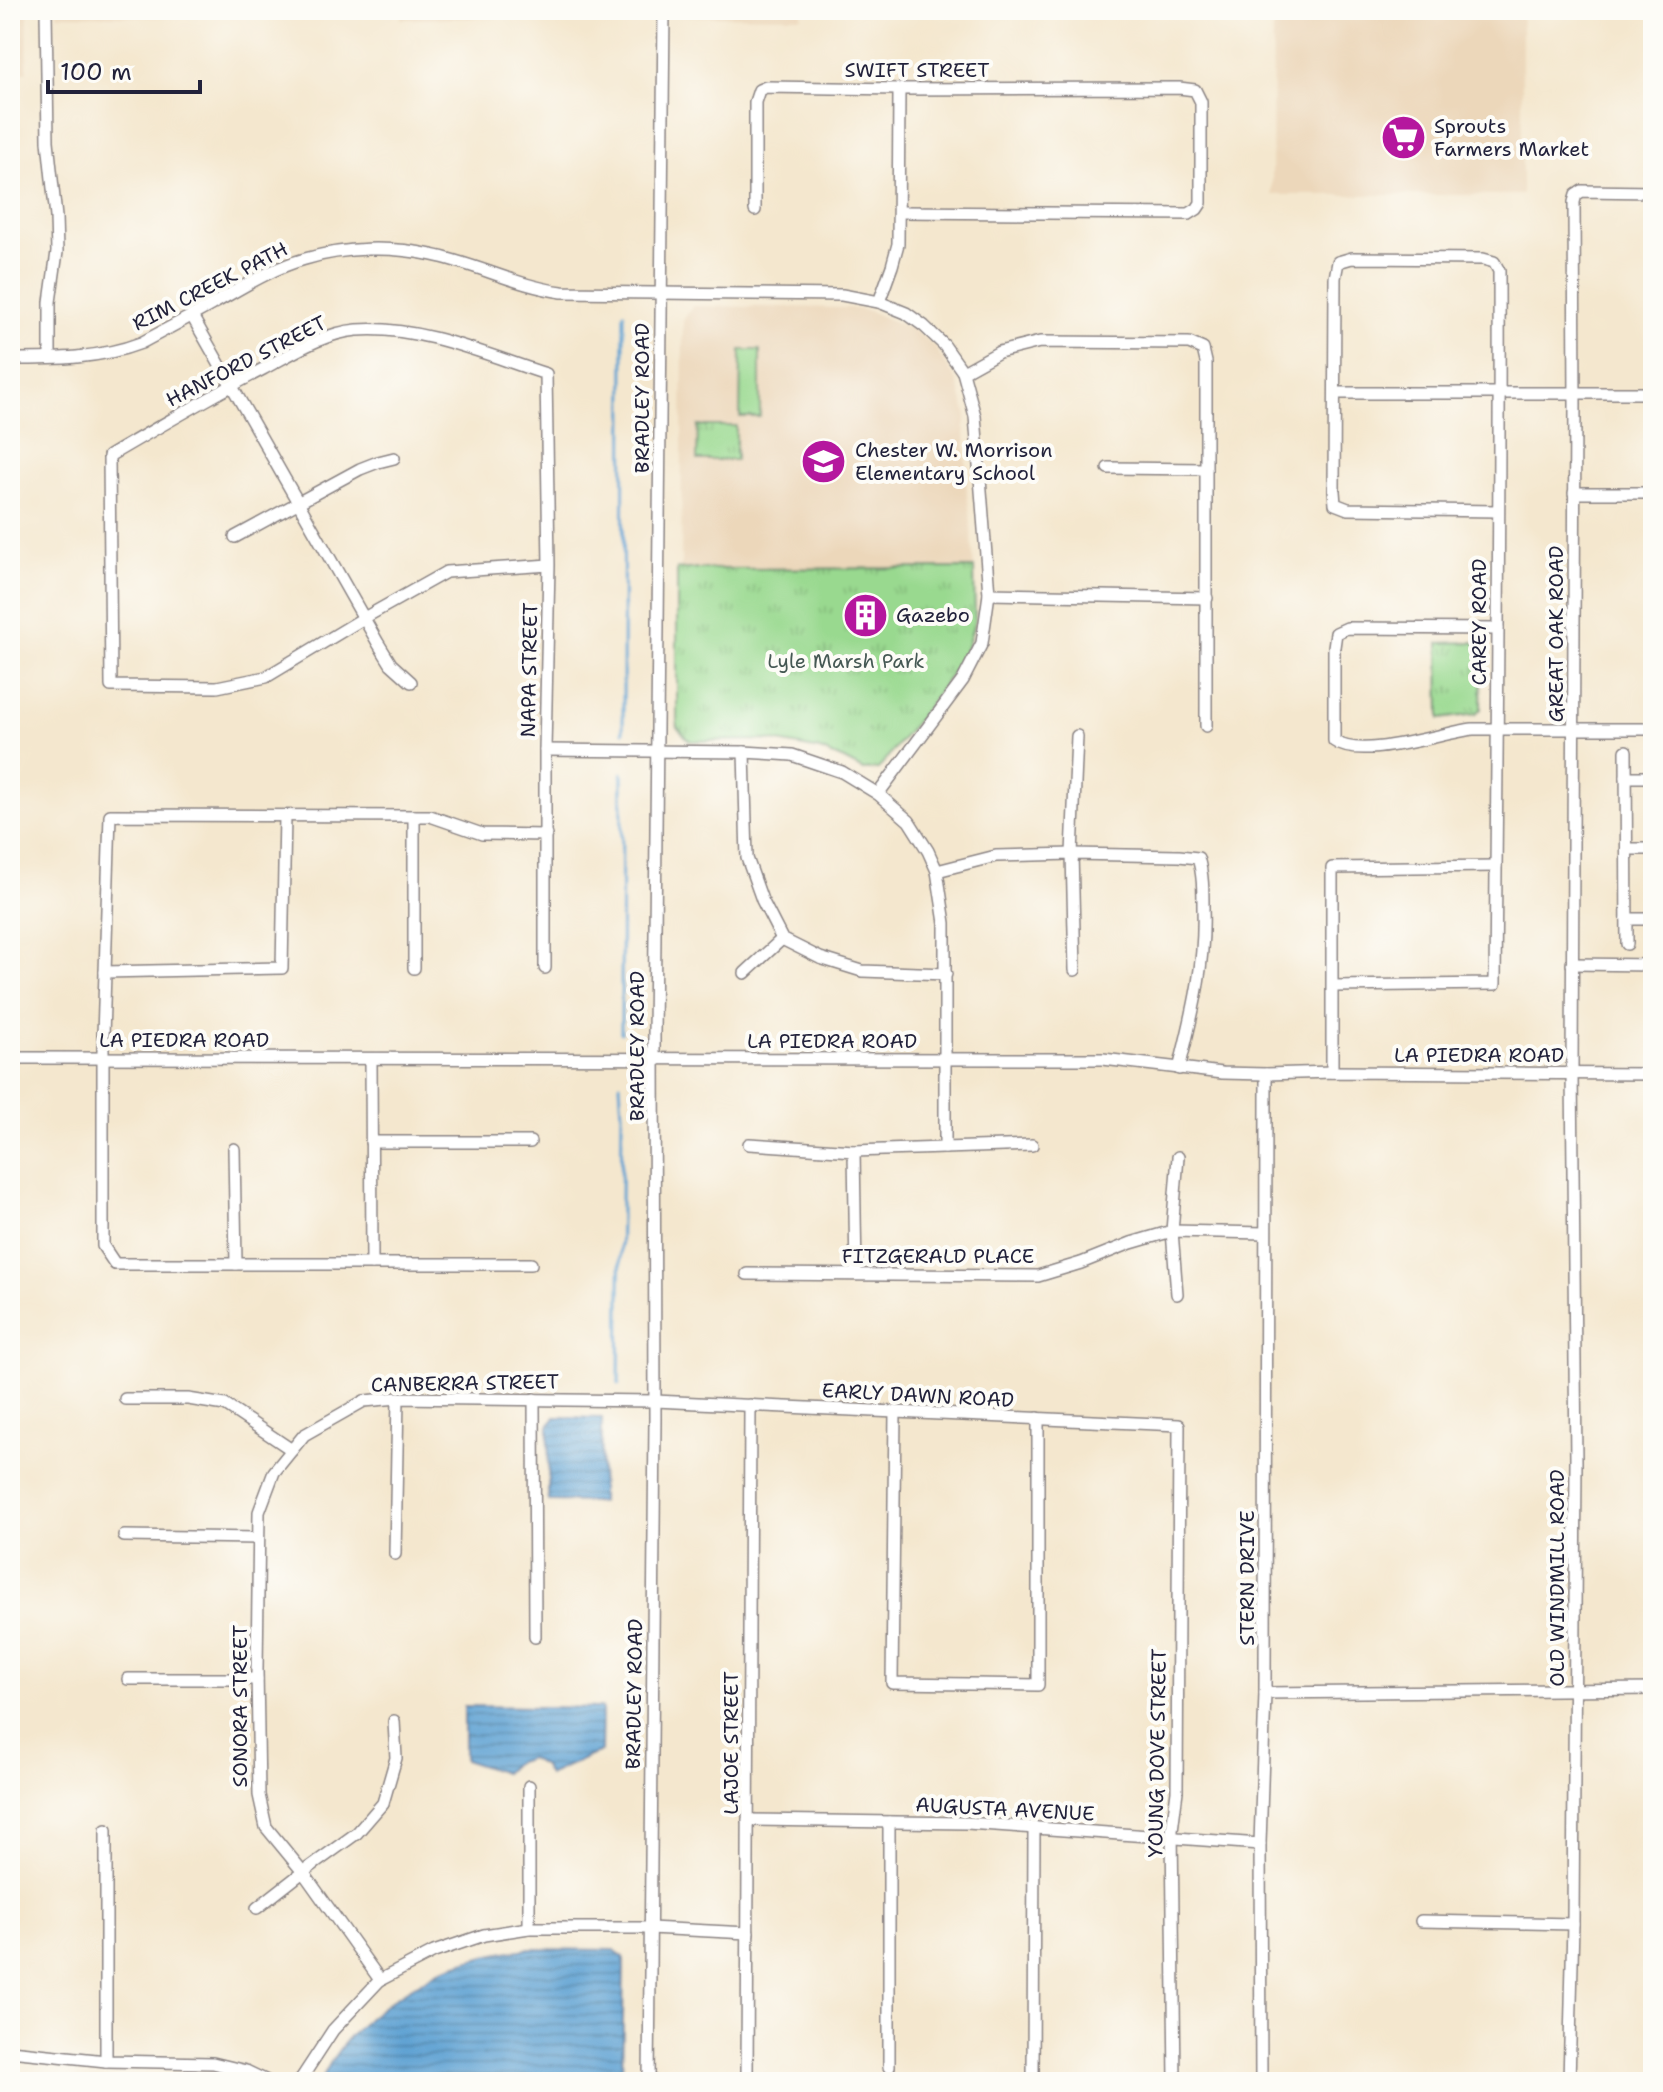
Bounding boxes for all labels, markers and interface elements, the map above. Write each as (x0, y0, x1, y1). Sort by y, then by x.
scale bar (48, 44, 200, 94)
text: 100 m (60, 56, 132, 88)
street label: SWIFT STREET (844, 57, 990, 83)
place label: Sprouts Farmers Market (1434, 113, 1589, 162)
supermarket icon: Sprouts Farmers Market (1379, 114, 1427, 162)
street label: RIM CREEK PATH (128, 236, 292, 336)
street label: HANFORD STREET (162, 309, 330, 413)
street label: BRADLEY ROAD (629, 323, 655, 473)
school or university icon: Chester W. Morrison Elementary School (800, 437, 848, 485)
place label: Chester W. Morrison Elementary School (855, 437, 1052, 486)
street label: GREAT OAK ROAD (1543, 546, 1569, 722)
street label: CAREY ROAD (1466, 558, 1492, 686)
building icon: Gazebo (841, 591, 889, 639)
street label: NAPA STREET (515, 602, 543, 738)
place label: Gazebo (896, 602, 970, 628)
park label: Lyle Marsh Park (767, 648, 925, 674)
street label: BRADLEY ROAD (624, 971, 650, 1121)
street label: LA PIEDRA ROAD (99, 1027, 269, 1053)
street label: LA PIEDRA ROAD (747, 1028, 917, 1054)
street label: LA PIEDRA ROAD (1394, 1042, 1564, 1068)
street label: FITZGERALD PLACE (842, 1243, 1034, 1269)
street label: CANBERRA STREET (371, 1368, 559, 1398)
street label: EARLY DAWN ROAD (821, 1377, 1015, 1413)
street label: OLD WINDMILL ROAD (1544, 1469, 1570, 1687)
street label: STERN DRIVE (1234, 1510, 1260, 1646)
street label: BRADLEY ROAD (620, 1618, 648, 1770)
street label: SONORA STREET (227, 1625, 253, 1787)
street label: YOUNG DOVE STREET (1142, 1648, 1172, 1858)
street label: LAJOE STREET (718, 1671, 744, 1815)
street label: AUGUSTA AVENUE (915, 1791, 1095, 1827)

